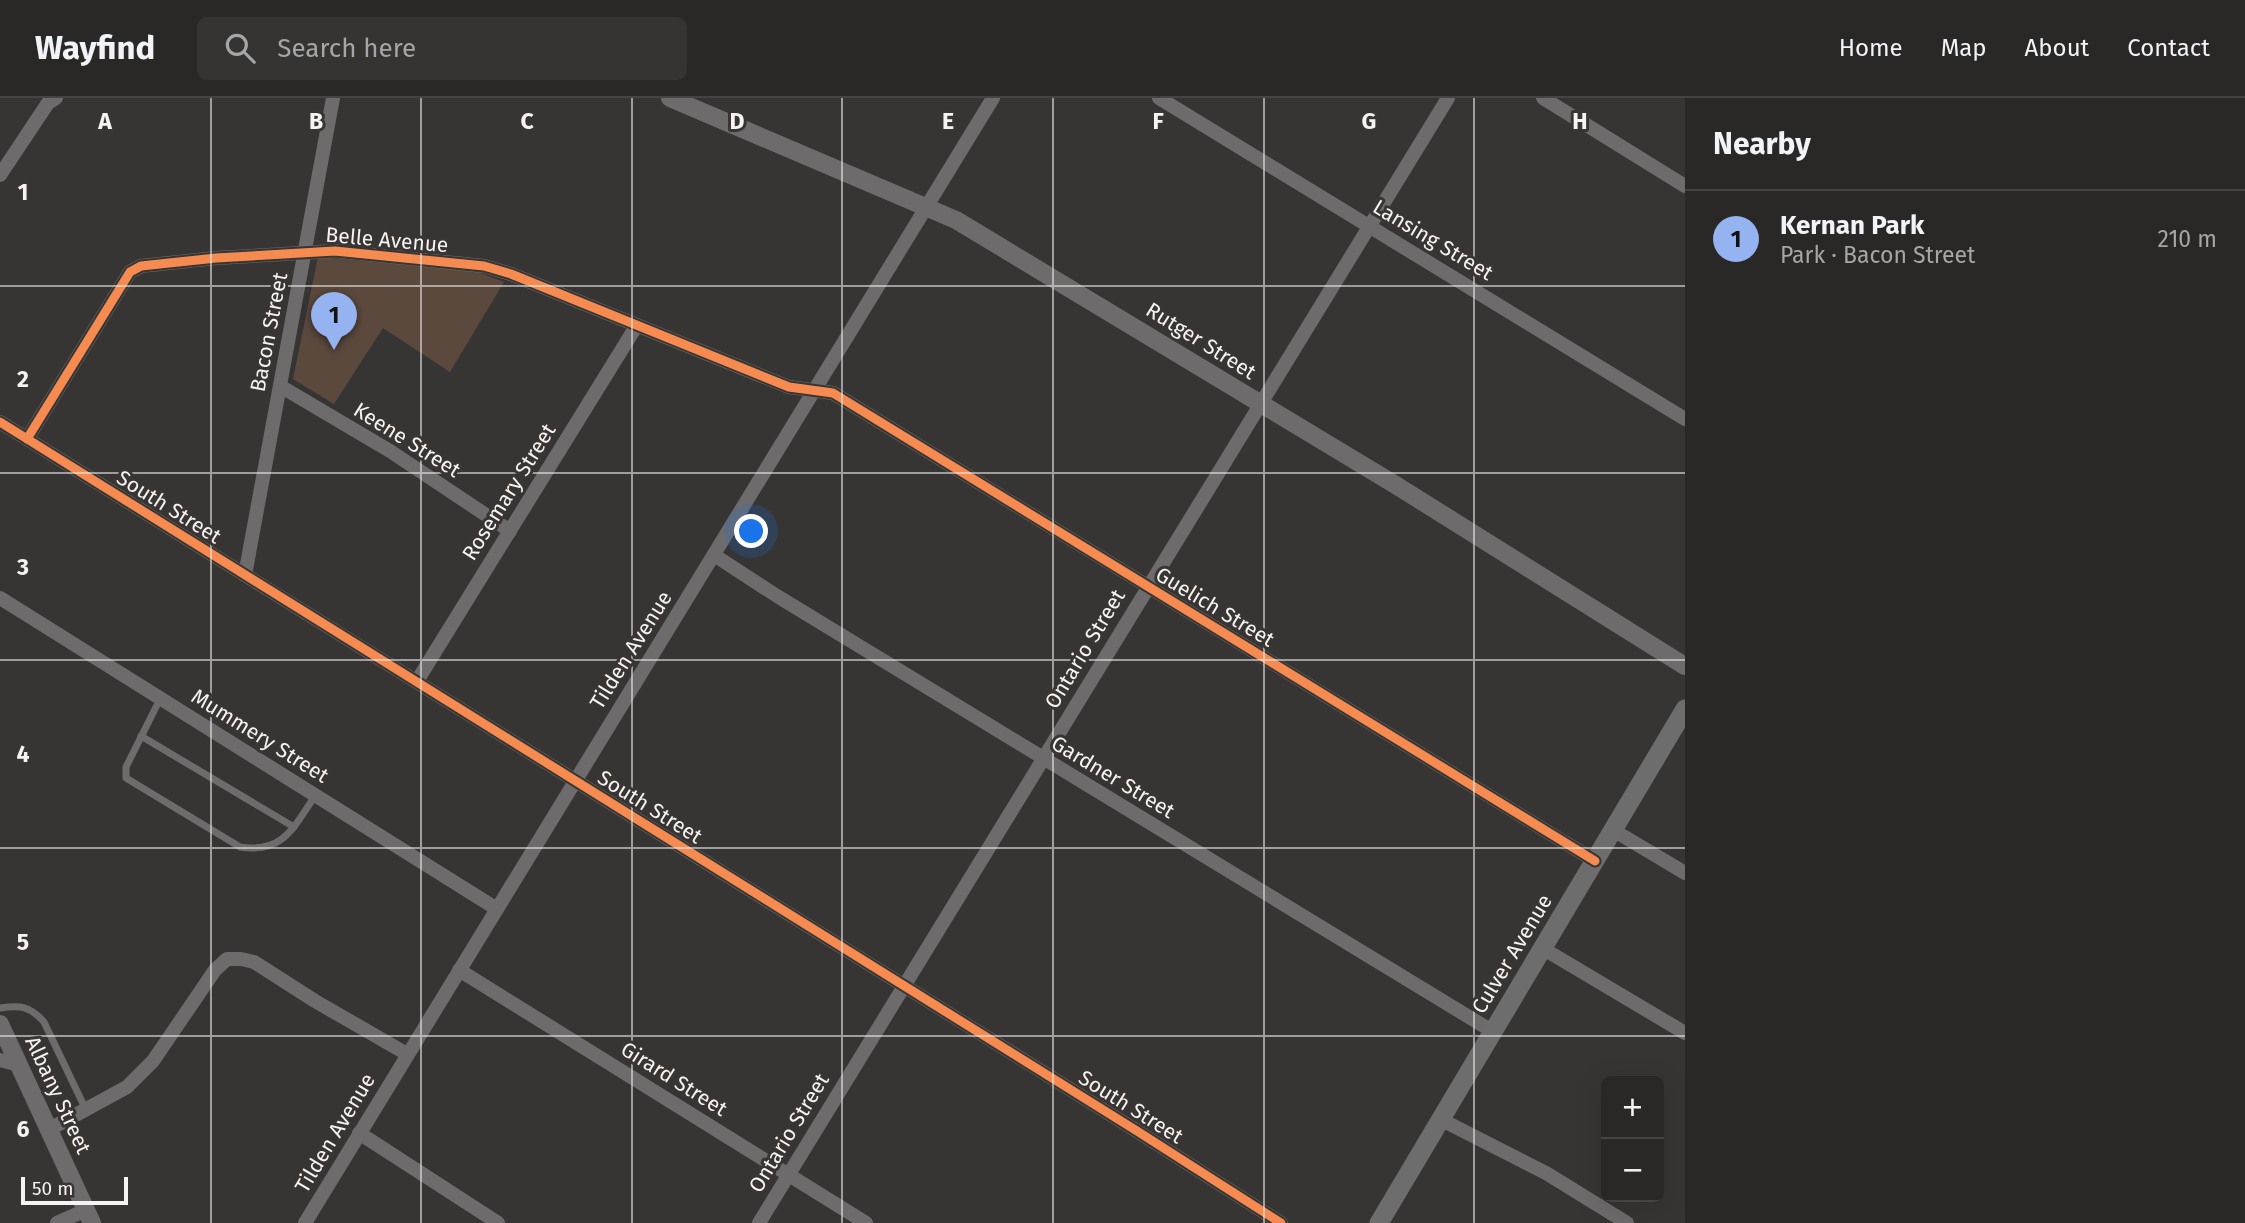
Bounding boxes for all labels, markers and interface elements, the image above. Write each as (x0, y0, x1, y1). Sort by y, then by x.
search box (197, 17, 687, 80)
text: Wayfind (35, 28, 155, 68)
icon: search (221, 29, 259, 67)
text: Search here (277, 33, 416, 64)
text: Home (1839, 34, 1903, 62)
text: Map (1941, 34, 1987, 62)
text: About (2025, 34, 2089, 62)
text: Contact (2127, 34, 2210, 62)
text: A (97, 107, 112, 135)
text: B (309, 107, 323, 135)
text: C (520, 107, 534, 135)
text: D (730, 107, 745, 135)
text: E (942, 107, 954, 135)
text: F (1152, 107, 1164, 135)
text: G (1362, 107, 1376, 135)
text: H (1572, 107, 1588, 135)
text: Nearby (1713, 126, 1811, 162)
text: 1 (18, 178, 28, 206)
street label: Lansing Street (1368, 194, 1498, 286)
text: Kernan Park (1780, 210, 1924, 241)
street label: Belle Avenue (325, 222, 449, 258)
text: 1 (1731, 225, 1741, 253)
text: 210 m (2158, 225, 2217, 253)
text: Park · Bacon Street (1780, 241, 1975, 269)
street label: Bacon Street (245, 270, 293, 394)
pin: 1 (311, 292, 357, 350)
street label: Rutger Street (1141, 297, 1261, 385)
text: 2 (17, 365, 29, 393)
street label: Keene Street (349, 397, 466, 483)
street label: Rosemary Street (457, 418, 562, 565)
street label: South Street (112, 465, 226, 550)
your location (734, 514, 768, 548)
text: 3 (16, 553, 29, 581)
street label: Guelich Street (1151, 561, 1279, 653)
street label: Ontario Street (1039, 584, 1131, 713)
street label: Tilden Avenue (584, 586, 678, 714)
street label: Mummery Street (187, 683, 334, 789)
street label: Gardner Street (1047, 730, 1180, 824)
text: 4 (17, 740, 30, 768)
street label: South Street (593, 765, 707, 850)
street label: Culver Avenue (1466, 890, 1558, 1018)
text: 5 (17, 928, 29, 956)
street label: Albany Street (19, 1032, 97, 1158)
street label: Girard Street (616, 1036, 732, 1122)
street label: South Street (1074, 1065, 1188, 1150)
street label: Ontario Street (743, 1068, 835, 1197)
street label: Tilden Avenue (289, 1069, 381, 1197)
map controls (1601, 1076, 1664, 1202)
button: + (1601, 1076, 1664, 1139)
text: 6 (17, 1115, 30, 1143)
button: − (1601, 1139, 1664, 1202)
scale bar (21, 1174, 128, 1206)
text: 50 m (32, 1177, 73, 1200)

